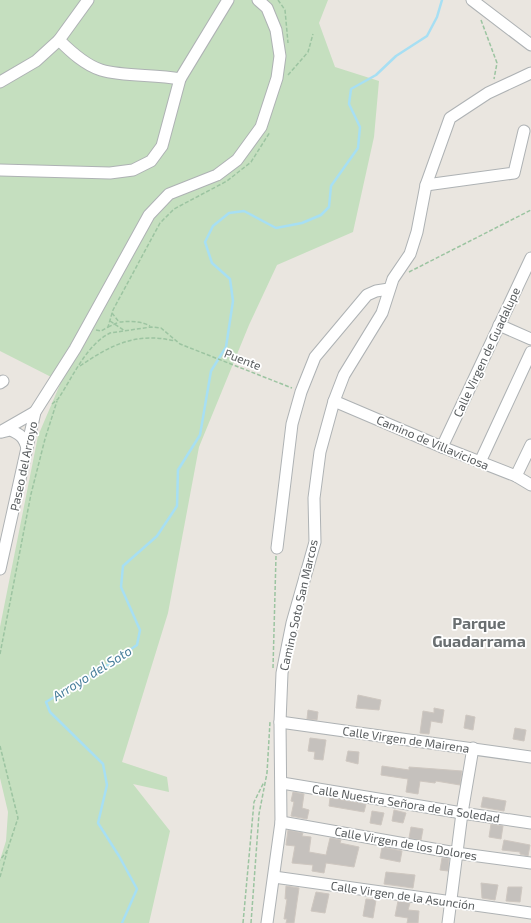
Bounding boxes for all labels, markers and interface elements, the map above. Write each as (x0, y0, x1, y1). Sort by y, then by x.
street label: Calle Virgen de Guadalupe (450, 285, 522, 419)
street label: Puente (223, 346, 263, 372)
street label: Camino de Villaviciosa (375, 412, 491, 472)
street label: Paseo del Arroyo (7, 420, 39, 512)
street label: Camino Soto San Marcos (276, 538, 320, 672)
district label: Parque Guadarrama (432, 613, 526, 650)
water label: Arroyo del Soto (49, 642, 135, 704)
street label: Calle Virgen de Mairena (342, 723, 470, 755)
street label: Calle Nuestra Señora de la Soledad (311, 781, 501, 825)
street label: Calle Virgen de los Dolores (334, 824, 478, 862)
street label: Calle Virgen de la Asunción (330, 878, 476, 912)

